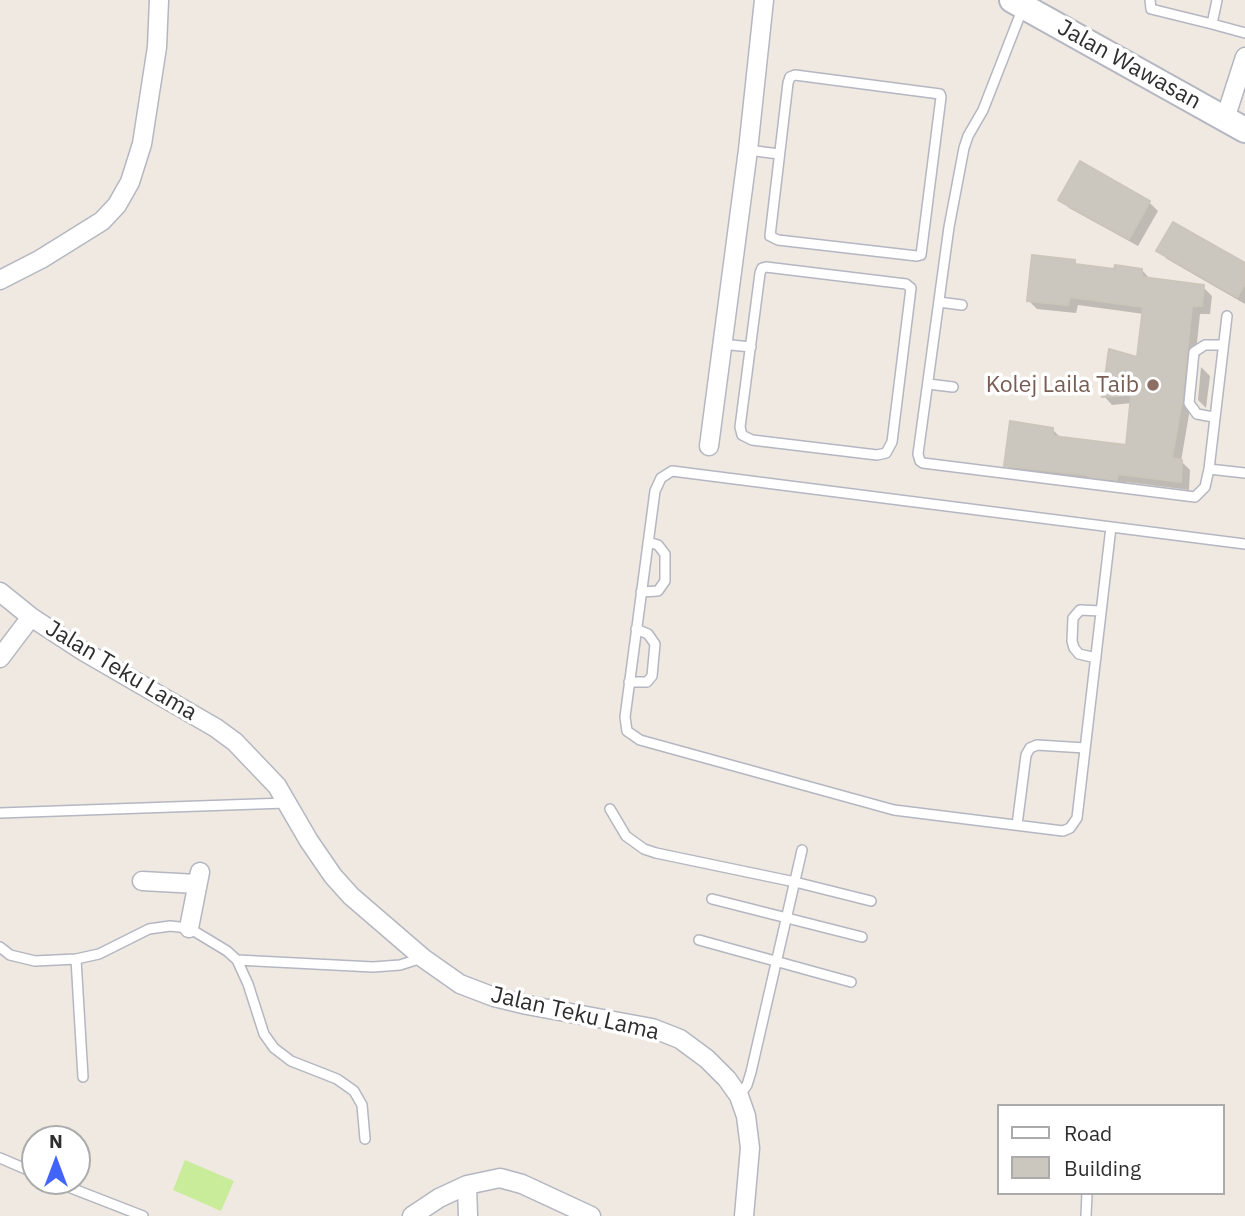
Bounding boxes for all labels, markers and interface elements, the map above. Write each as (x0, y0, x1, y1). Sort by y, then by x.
street label: Jalan Wawasan (1052, 14, 1206, 116)
place label: Kolej Laila Taib (986, 371, 1139, 399)
marker: Kolej Laila Taib (1145, 377, 1161, 393)
street label: Jalan Teku Lama (40, 615, 202, 727)
street label: Jalan Teku Lama (488, 981, 662, 1047)
legend (996, 1104, 1224, 1195)
text: Road (1064, 1119, 1112, 1147)
north arrow (21, 1125, 91, 1195)
text: N (49, 1129, 63, 1153)
text: Building (1064, 1154, 1141, 1182)

